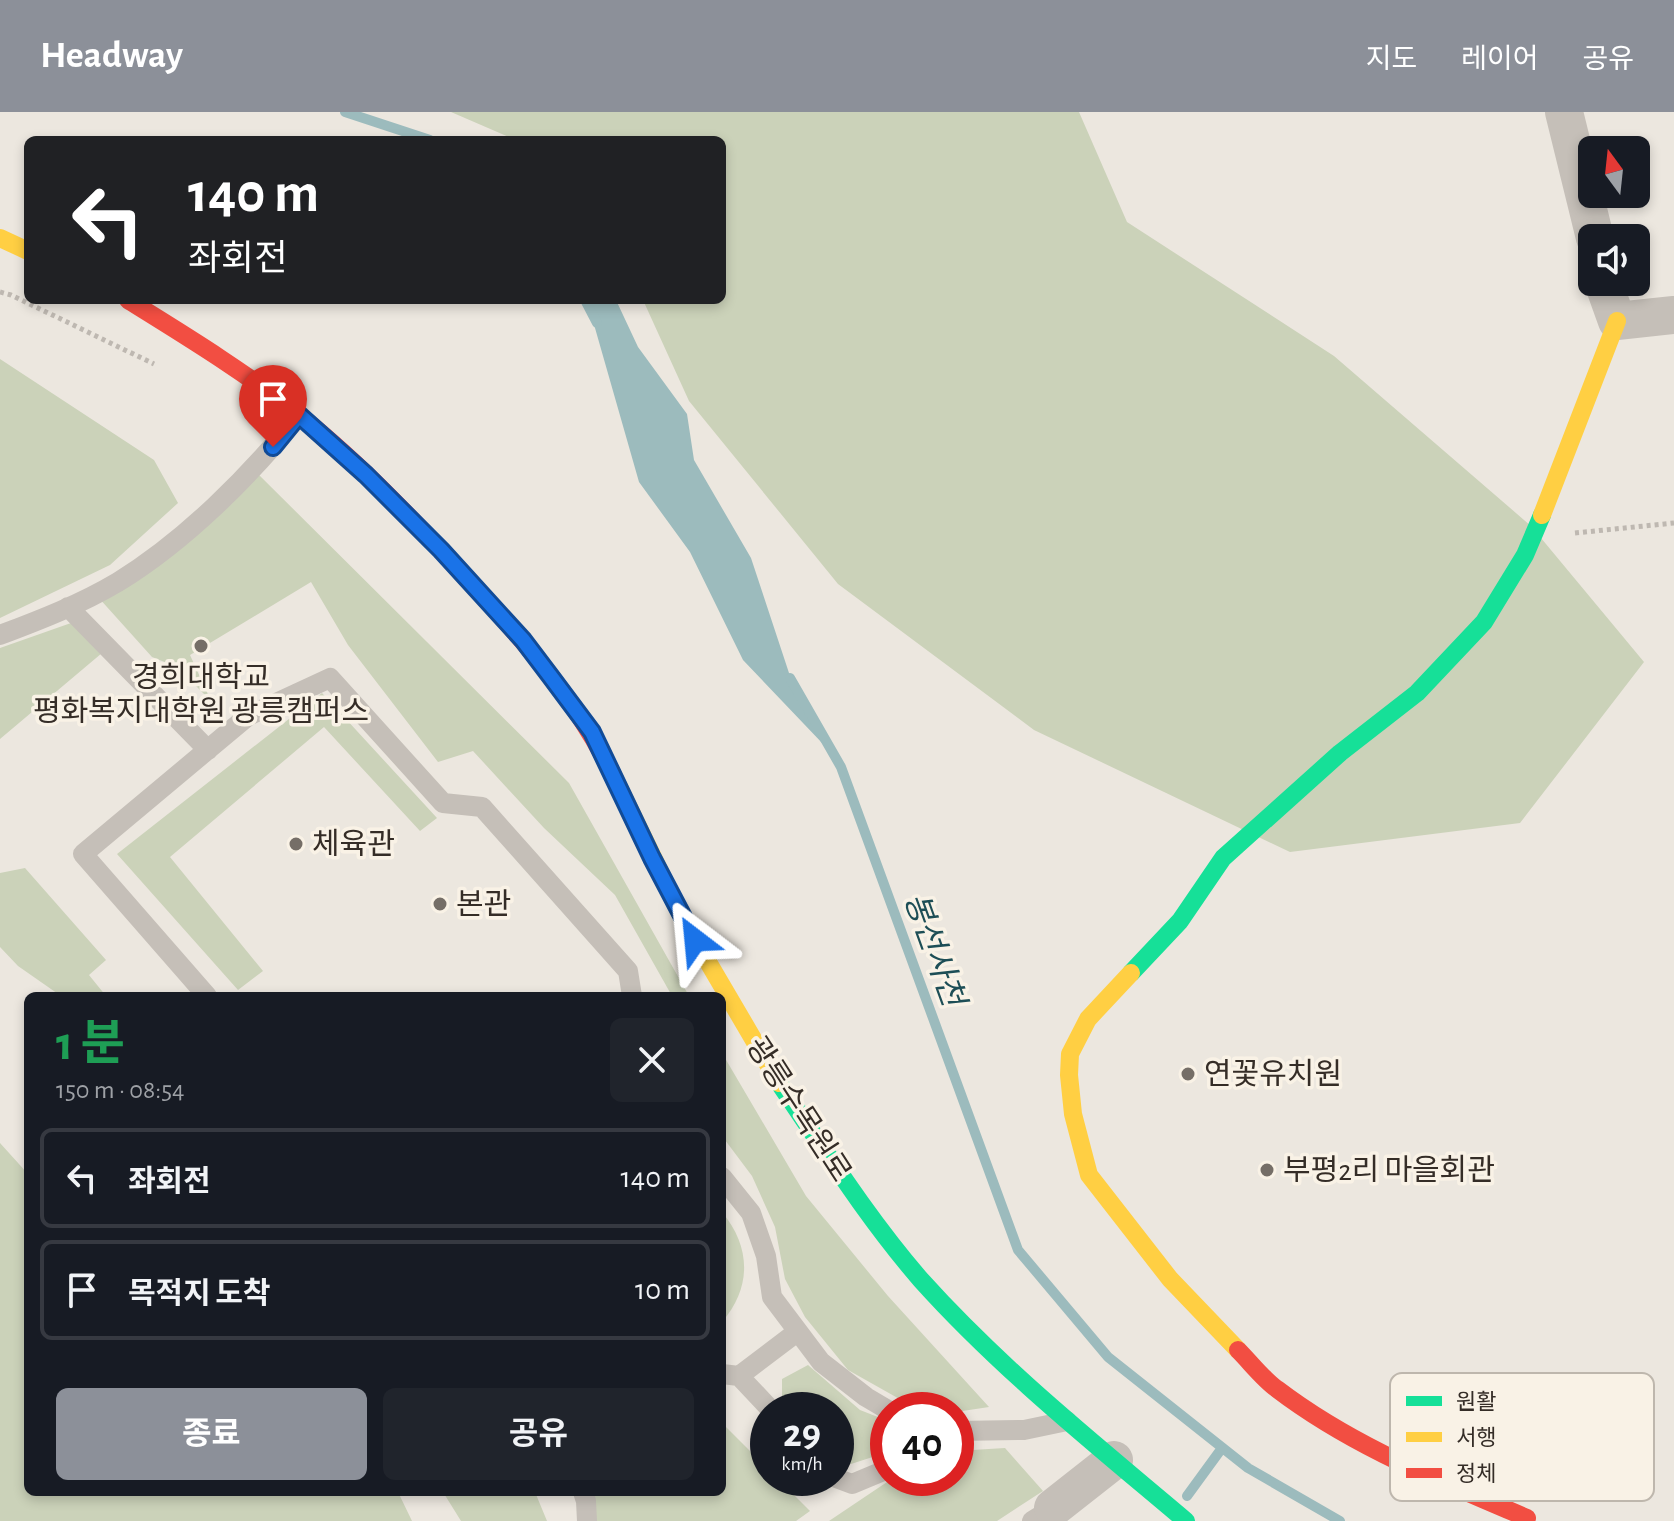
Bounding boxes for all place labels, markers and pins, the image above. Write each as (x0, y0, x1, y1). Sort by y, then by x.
pin (239, 365, 307, 447)
marker: 경희대학교 평화복지대학원 광릉캠퍼스 (192, 637, 210, 655)
place label: 경희대학교 평화복지대학원 광릉캠퍼스 (33, 661, 369, 727)
place label: 체육관 (312, 828, 395, 860)
marker: 체육관 (287, 835, 305, 853)
place label: 본관 (456, 889, 511, 920)
marker: 본관 (431, 895, 449, 913)
place label: 연꽃유치원 (1204, 1058, 1342, 1090)
marker: 연꽃유치원 (1179, 1065, 1197, 1083)
place label: 부평2리 마을회관 (1283, 1154, 1495, 1186)
marker: 부평2리 마을회관 (1258, 1161, 1276, 1179)

